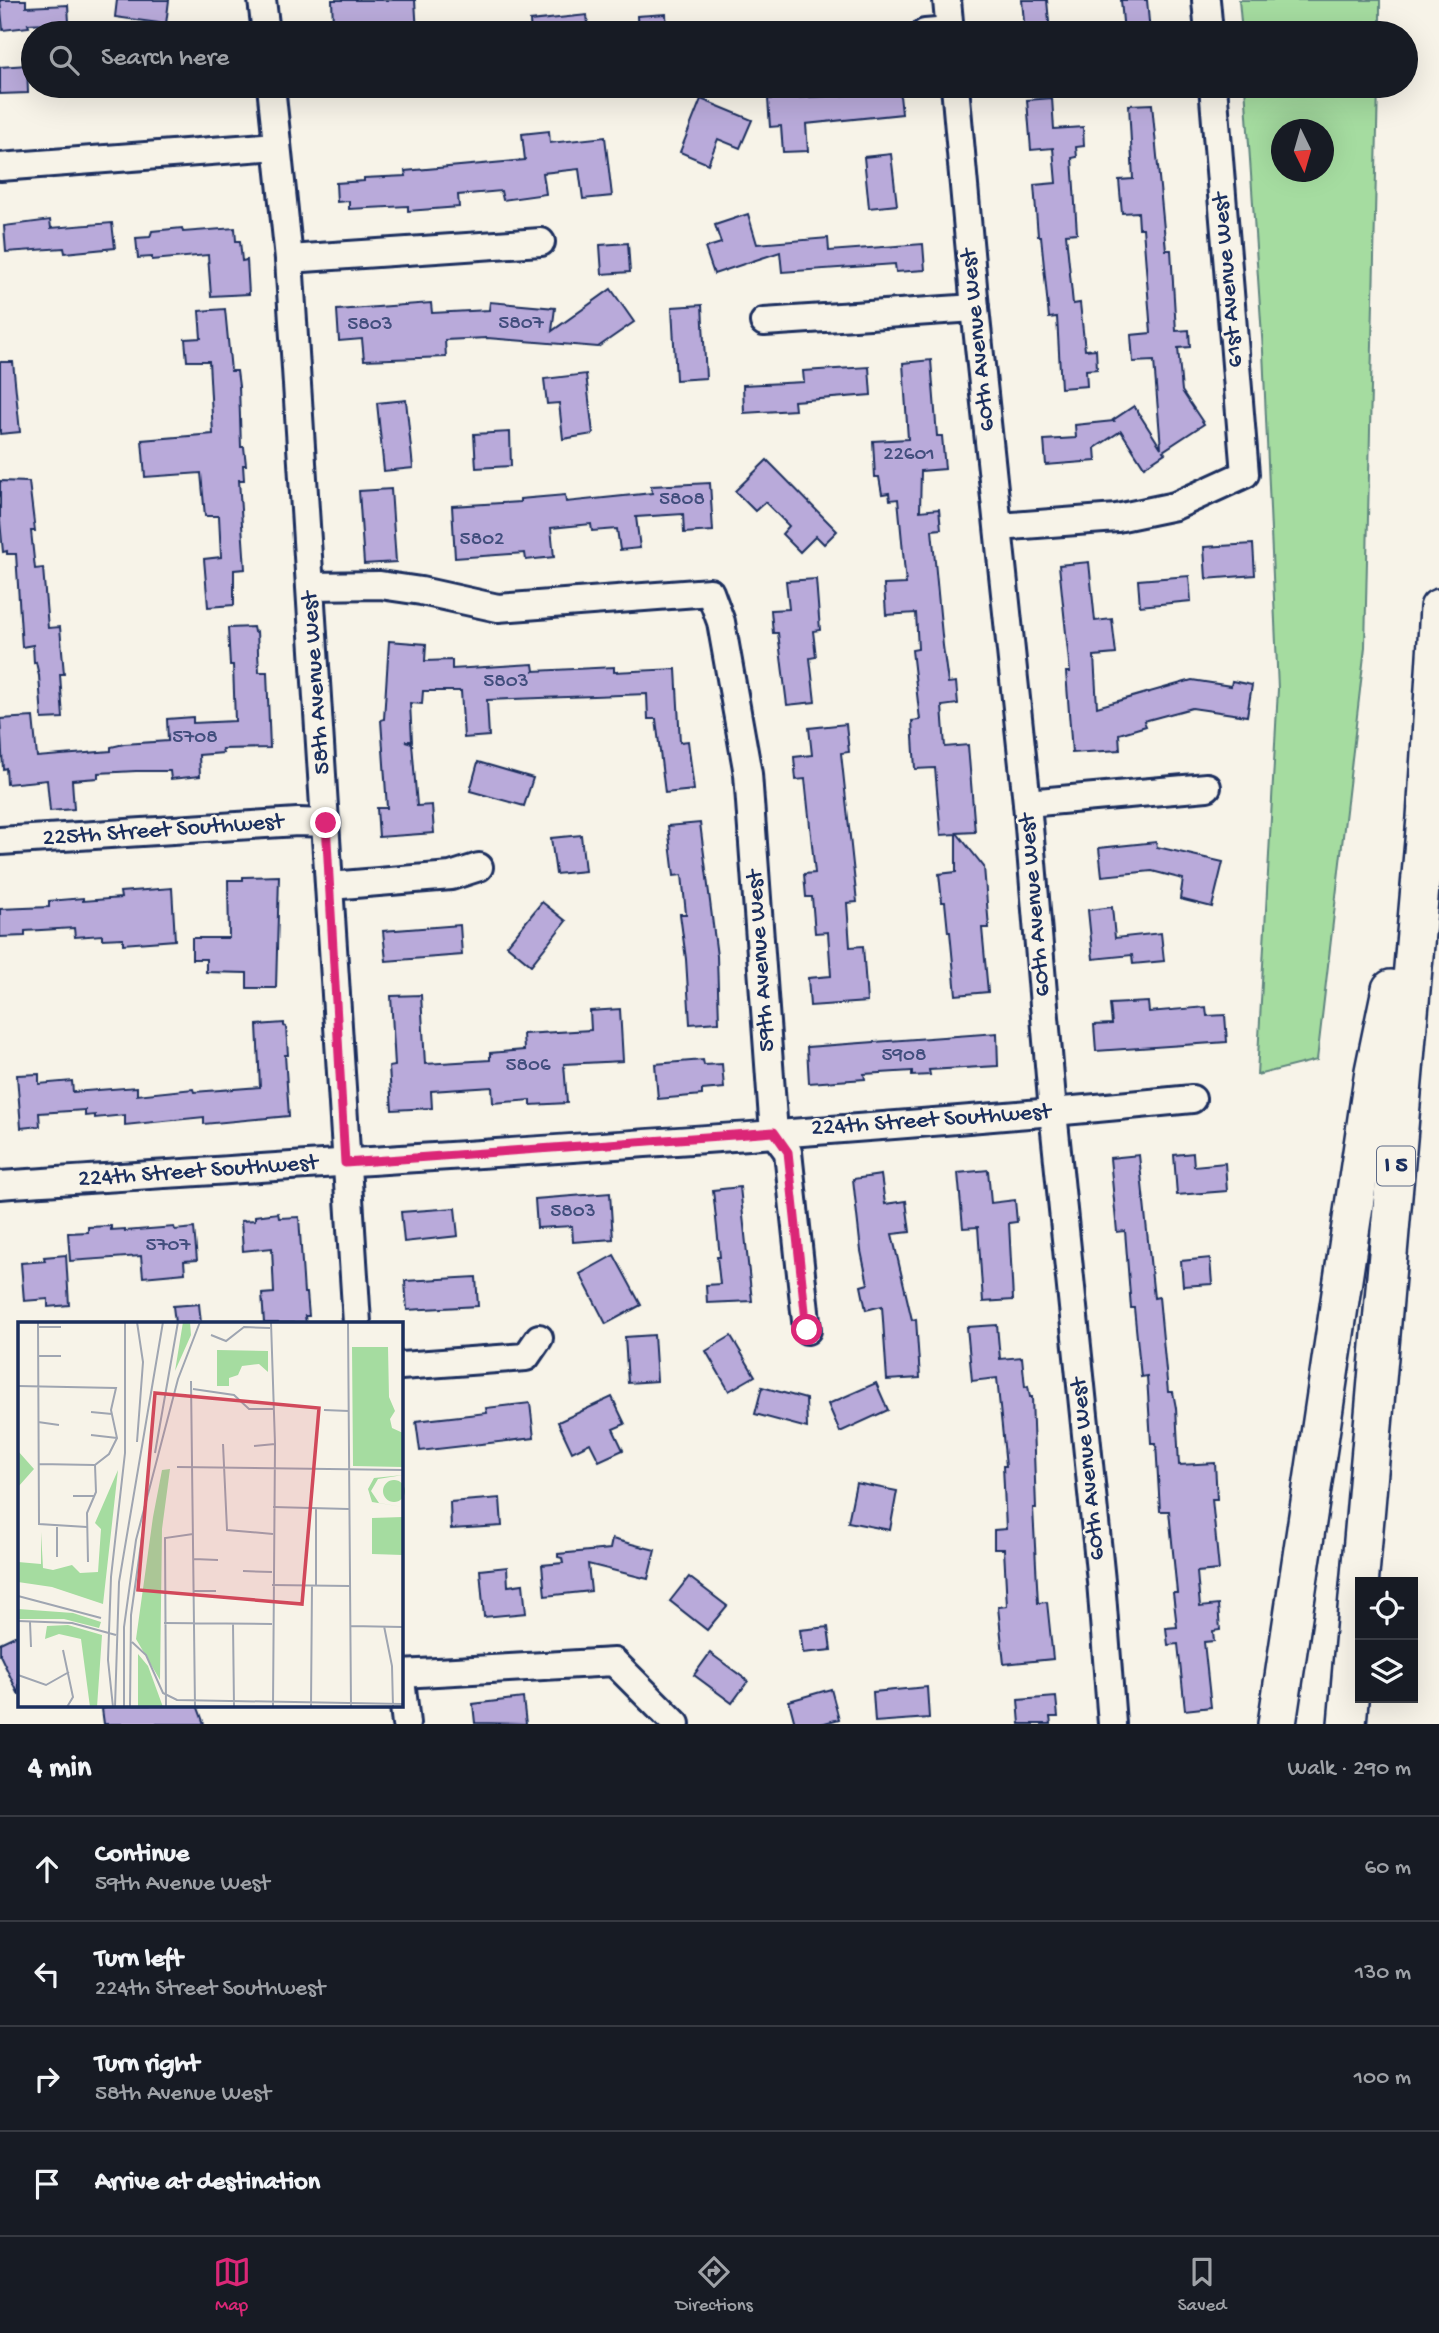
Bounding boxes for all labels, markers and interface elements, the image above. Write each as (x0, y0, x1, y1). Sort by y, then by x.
search box (21, 21, 1418, 98)
icon: search (45, 41, 83, 79)
text: Search here (101, 44, 229, 75)
north arrow (1271, 119, 1334, 182)
street label: 61st Avenue West (1207, 189, 1251, 369)
street label: 60th Avenue West (955, 245, 1003, 433)
house number: 5807 (498, 312, 545, 337)
house number: 5803 (347, 313, 393, 338)
house number: 22601 (883, 443, 935, 468)
house number: 5808 (659, 488, 705, 513)
house number: 5802 (460, 528, 504, 553)
street label: 58th Avenue West (296, 588, 338, 775)
house number: 5803 (483, 670, 529, 695)
house number: 5708 (172, 726, 218, 751)
route end (310, 807, 341, 838)
street label: 225th Street Southwest (42, 808, 287, 854)
street label: 60th Avenue West (1013, 810, 1058, 998)
street label: 59th Avenue West (741, 867, 783, 1053)
house number: 5908 (882, 1044, 927, 1069)
house number: 5806 (505, 1054, 551, 1079)
street label: 224th Street Southwest (810, 1098, 1054, 1144)
road number: I 5 (1377, 1147, 1415, 1186)
street label: 224th Street Southwest (77, 1149, 321, 1195)
house number: 5803 (550, 1200, 596, 1225)
house number: 5707 (146, 1234, 191, 1259)
route start (791, 1314, 822, 1345)
inset map (18, 1322, 402, 1706)
street label: 60th Avenue West (1065, 1374, 1113, 1562)
map controls (1355, 1577, 1418, 1703)
button: locate (1355, 1577, 1418, 1640)
button: layers (1355, 1640, 1418, 1703)
text: 4 min (28, 1752, 91, 1787)
text: Walk · 290 m (1288, 1756, 1411, 1783)
text: Continue (95, 1840, 189, 1871)
icon: ahead (28, 1850, 66, 1888)
text: 60 m (1365, 1855, 1411, 1882)
text: 59th Avenue West (95, 1871, 270, 1898)
text: Turn left (95, 1945, 183, 1976)
icon: left (28, 1955, 66, 1993)
text: 130 m (1355, 1960, 1411, 1987)
text: 224th Street Southwest (95, 1976, 325, 2003)
text: Turn right (95, 2050, 199, 2081)
icon: right (28, 2060, 66, 2098)
text: 100 m (1354, 2065, 1411, 2092)
text: 58th Avenue West (95, 2081, 271, 2108)
icon: arrive (28, 2165, 66, 2203)
text: Arrive at destination (95, 2168, 320, 2199)
tab: Map (213, 2253, 251, 2318)
tab: Directions (676, 2253, 753, 2318)
tab: Saved (1178, 2253, 1226, 2318)

